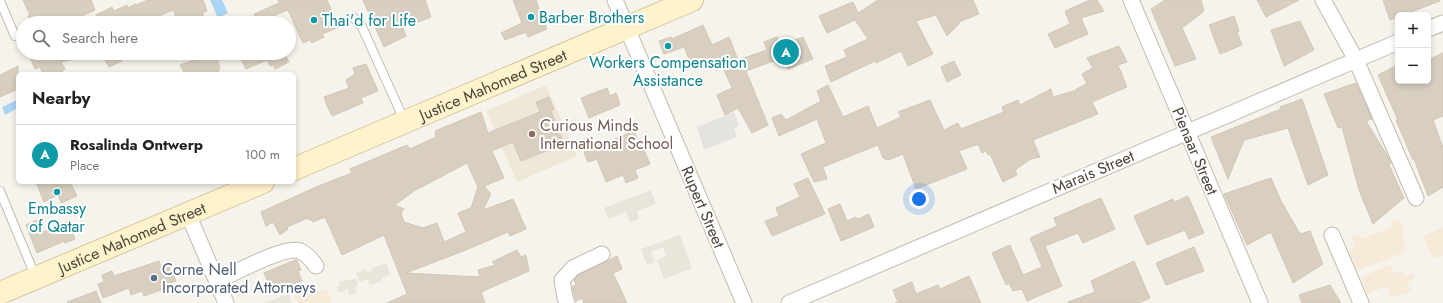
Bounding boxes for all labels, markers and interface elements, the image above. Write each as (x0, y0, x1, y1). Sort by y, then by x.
place label: Barber Brothers (539, 6, 644, 29)
place label: Thai'd for Life (322, 9, 416, 32)
marker: Barber Brothers (526, 12, 536, 22)
map controls (1395, 12, 1431, 84)
button: + (1395, 12, 1431, 48)
marker: Thai'd for Life (309, 15, 319, 25)
search box (16, 16, 296, 60)
icon: search (30, 27, 52, 49)
text: Search here (62, 27, 138, 49)
pin: A (773, 37, 799, 67)
marker: Workers Compensation Assistance (663, 41, 673, 51)
street label: Justice Mahomed Street (414, 43, 570, 127)
button: − (1395, 48, 1431, 84)
place label: Workers Compensation Assistance (589, 51, 747, 92)
text: Nearby (32, 86, 90, 110)
street label: Pienaar Street (1166, 104, 1224, 199)
place label: Curious Minds International School (540, 114, 673, 155)
marker: Curious Minds International School (527, 129, 537, 139)
text: Rosalinda Ontwerp (70, 134, 203, 156)
street label: Marais Street (1048, 144, 1138, 200)
text: A (40, 145, 50, 164)
text: 100 m (245, 145, 280, 164)
text: Place (70, 156, 99, 175)
street label: Rupert Street (675, 162, 731, 252)
marker: Embassy of Qatar (52, 187, 62, 197)
your location (909, 189, 929, 209)
street label: Justice Mahomed Street (53, 196, 209, 280)
place label: Embassy of Qatar (28, 197, 87, 238)
place label: Corne Nell Incorporated Attorneys (162, 258, 316, 299)
marker: Corne Nell Incorporated Attorneys (149, 273, 159, 283)

